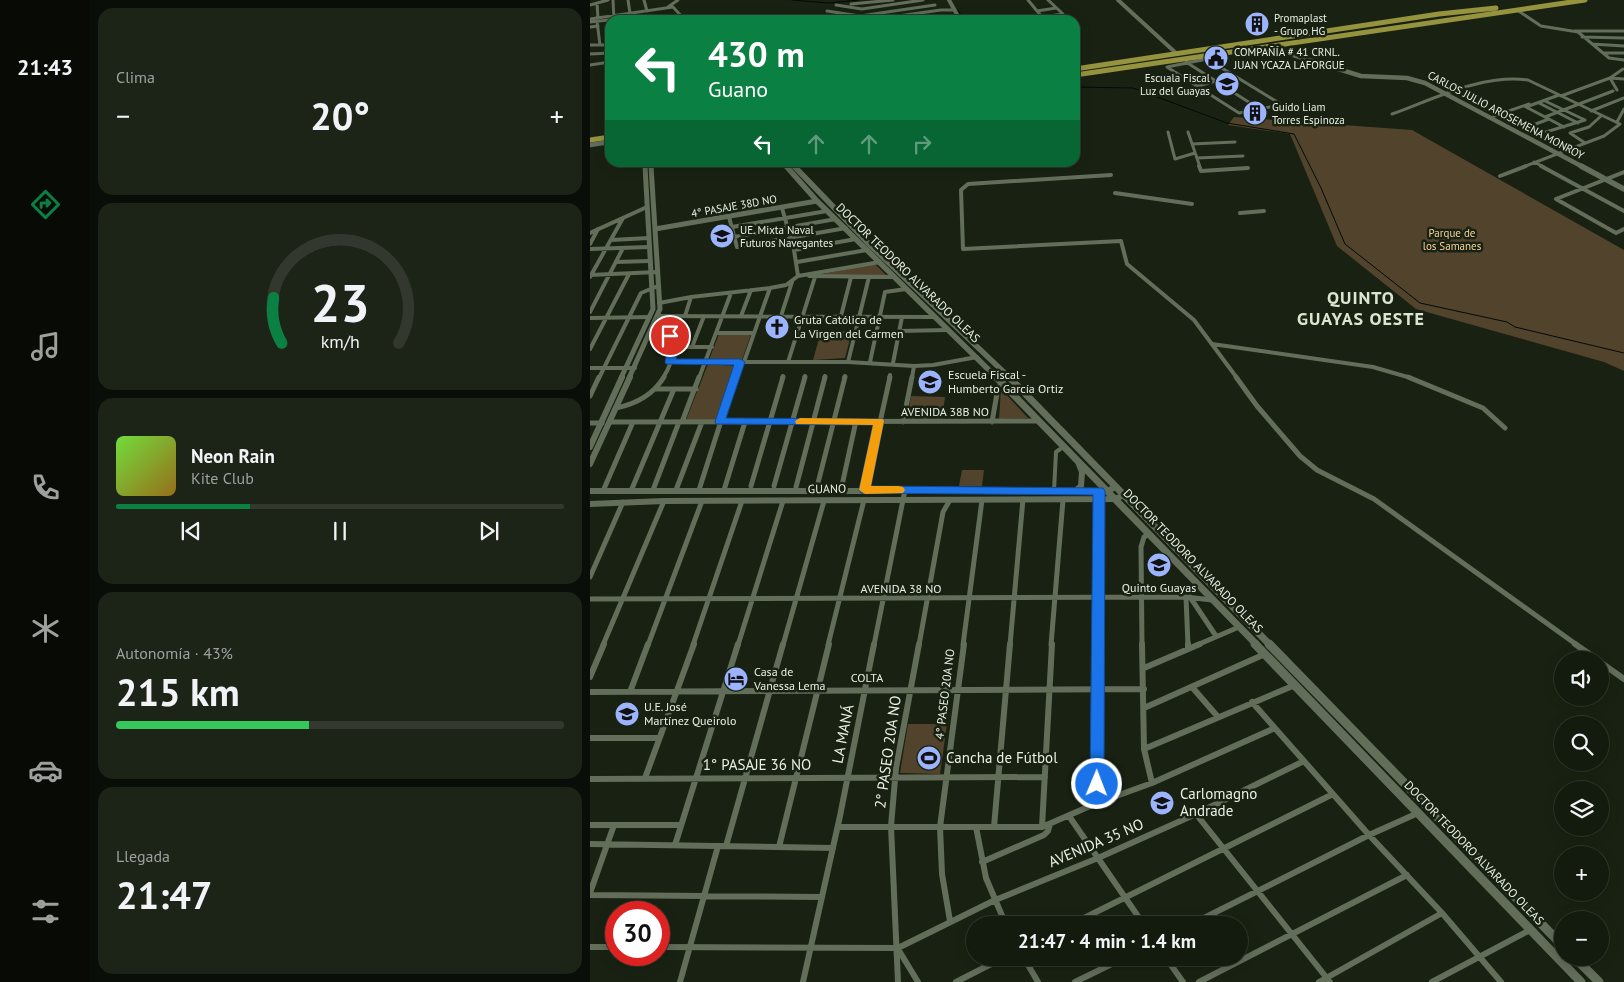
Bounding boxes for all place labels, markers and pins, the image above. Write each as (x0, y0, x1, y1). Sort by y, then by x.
building icon: Promaplast - Grupo HG (1244, 11, 1270, 37)
place label: Promaplast - Grupo HG (1274, 11, 1327, 38)
public building icon: COMPAÑÍA # 41 CRNL. JUAN YCAZA LAFORGUE (1203, 45, 1229, 71)
place label: COMPAÑÍA # 41 CRNL. JUAN YCAZA LAFORGUE (1233, 45, 1345, 72)
place label: Escuala Fiscal Luz del Guayas (1140, 71, 1211, 98)
school or university icon: Escuala Fiscal Luz del Guayas (1214, 71, 1240, 97)
building icon: Guido Liam Torres Espinoza (1242, 100, 1268, 126)
place label: Guido Liam Torres Espinoza (1272, 100, 1345, 127)
school or university icon: UE. Mixta Naval Futuros Navegantes (709, 223, 735, 249)
place label: UE. Mixta Naval Futuros Navegantes (740, 223, 834, 250)
place label: Gruta Católica de La Virgen del Carmen (794, 312, 904, 341)
church icon: Gruta Católica de La Virgen del Carmen (764, 314, 790, 340)
pin (649, 315, 691, 357)
place label: Escuela Fiscal - Humberto García Ortiz (948, 367, 1063, 396)
school or university icon: Escuela Fiscal - Humberto García Ortiz (917, 369, 943, 395)
school or university icon: Quinto Guayas (1146, 552, 1172, 578)
place label: Quinto Guayas (1122, 580, 1196, 595)
place label: Casa de Vanessa Lema (753, 664, 825, 693)
hotel icon: Casa de Vanessa Lema (723, 666, 749, 692)
place label: U.E. José Martínez Queirolo (644, 699, 736, 728)
school or university icon: U.E. José Martínez Queirolo (614, 701, 640, 727)
sports icon: Cancha de Fútbol (916, 745, 942, 771)
place label: Cancha de Fútbol (946, 748, 1058, 767)
place label: Carlomagno Andrade (1180, 784, 1257, 820)
school or university icon: Carlomagno Andrade (1149, 790, 1175, 816)

